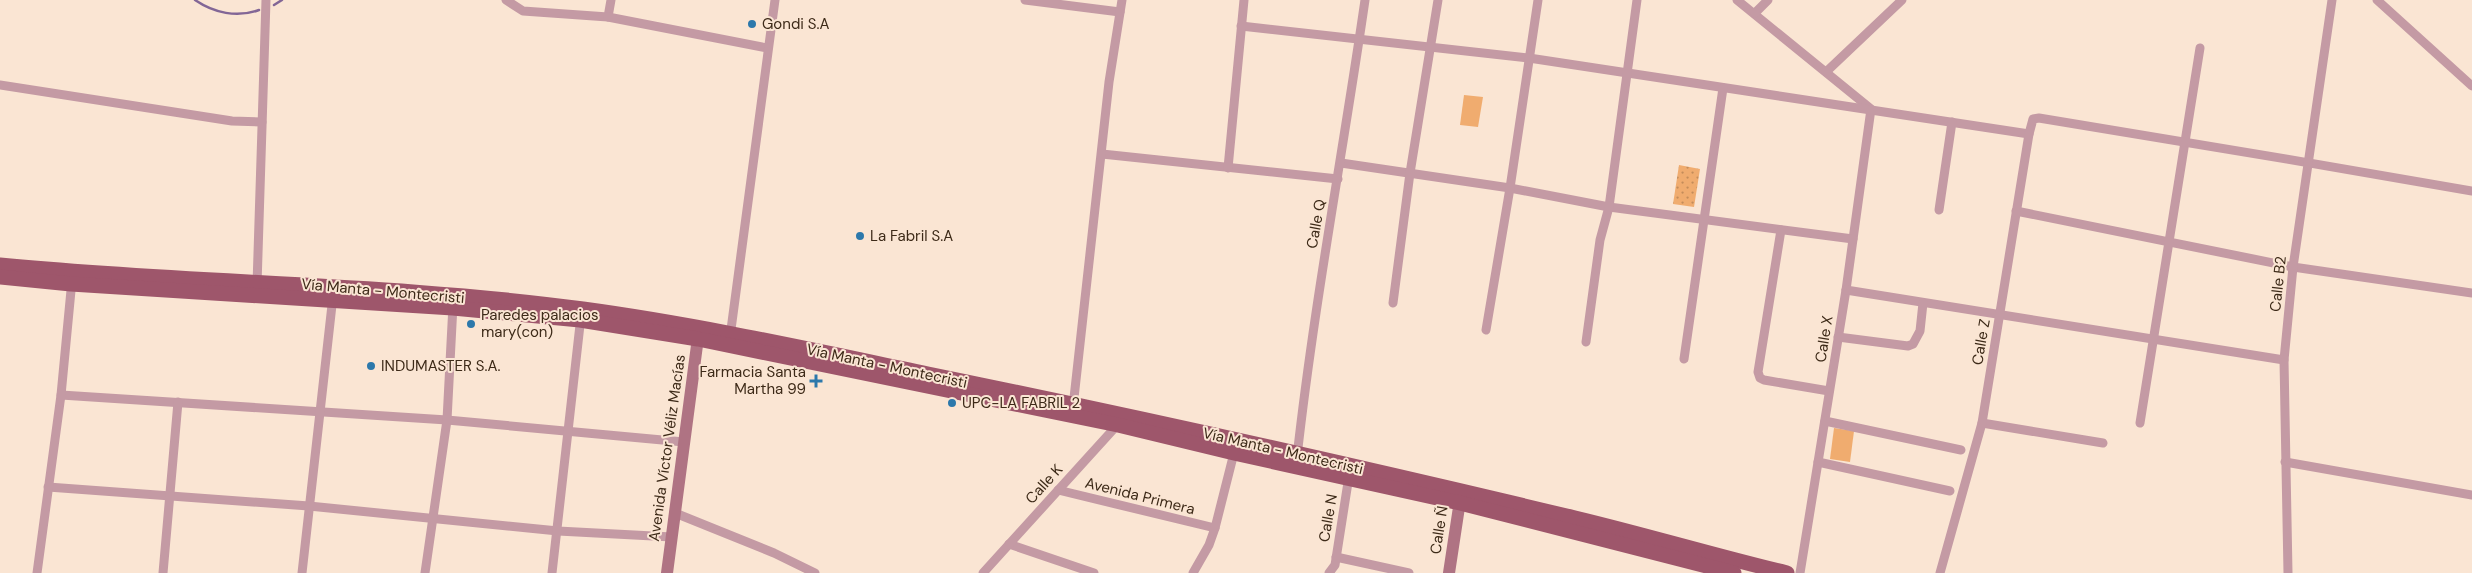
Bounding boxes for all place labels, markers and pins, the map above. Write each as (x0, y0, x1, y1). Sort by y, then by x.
place label: Gondi S.A (762, 14, 830, 34)
marker: Gondi S.A (746, 18, 758, 30)
place label: La Fabril S.A (870, 226, 953, 246)
marker: La Fabril S.A (854, 230, 866, 242)
place label: Paredes palacios mary(con) (481, 305, 598, 342)
marker: Paredes palacios mary(con) (465, 318, 477, 330)
place label: INDUMASTER S.A. (381, 356, 500, 376)
marker: INDUMASTER S.A. (365, 360, 377, 372)
place label: Farmacia Santa Martha 99 (699, 362, 806, 399)
marker: Farmacia Santa Martha 99 (810, 375, 822, 387)
place label: UPC-LA FABRIL 2 (962, 393, 1080, 413)
marker: UPC-LA FABRIL 2 (946, 397, 958, 409)

